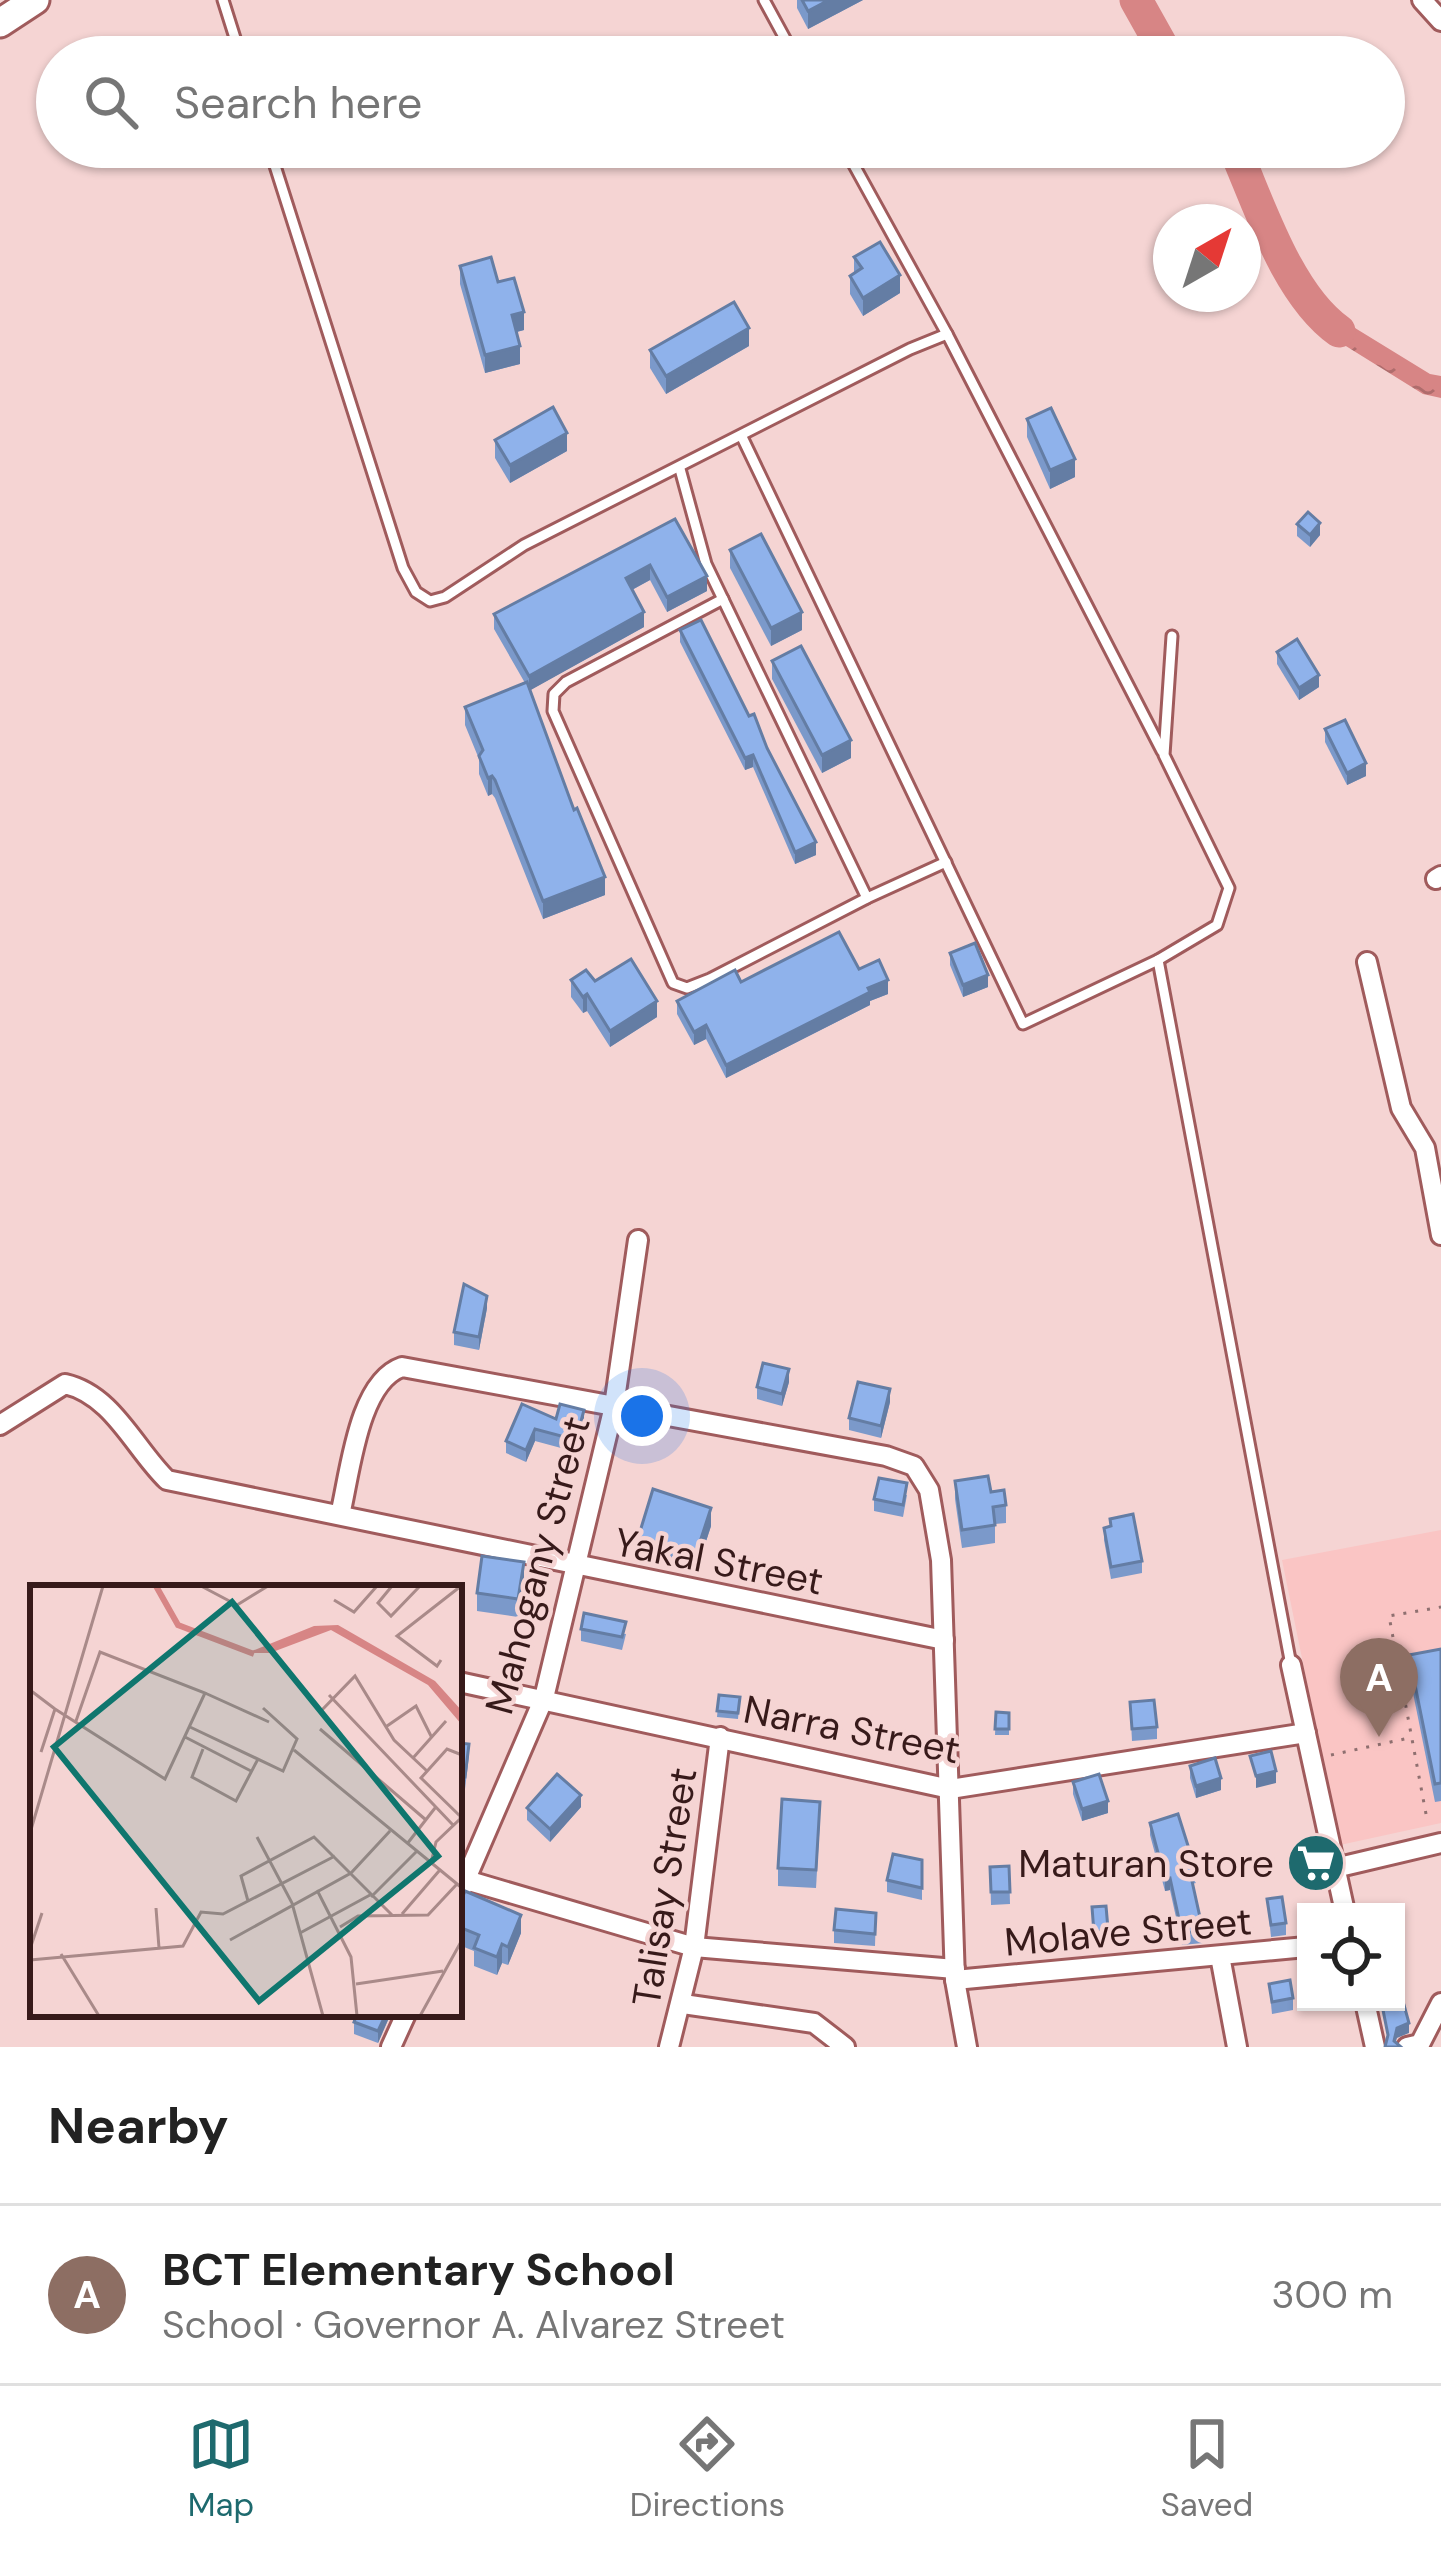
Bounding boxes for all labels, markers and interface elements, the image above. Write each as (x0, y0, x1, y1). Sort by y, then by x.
search box (36, 36, 1405, 168)
icon: search (78, 69, 144, 135)
text: Search here (174, 73, 422, 132)
north arrow (1153, 204, 1261, 312)
your location (612, 1386, 672, 1446)
street label: Mahogany Street (473, 1411, 602, 1720)
street label: Yakal Street (610, 1516, 827, 1607)
inset map (30, 1585, 462, 2017)
pin: A (1340, 1638, 1418, 1737)
street label: Narra Street (739, 1684, 964, 1775)
street label: Talisay Street (620, 1764, 709, 2010)
supermarket icon: Maturan Store (1285, 1832, 1347, 1894)
place label: Maturan Store (1018, 1838, 1274, 1889)
street label: Molave Street (1002, 1895, 1254, 1968)
map controls (1297, 1903, 1405, 2011)
button: locate (1297, 1903, 1405, 2011)
text: Nearby (48, 2092, 229, 2159)
text: BCT Elementary School (162, 2240, 675, 2299)
text: A (73, 2269, 101, 2320)
text: 300 m (1271, 2269, 1393, 2320)
text: School · Governor A. Alvarez Street (162, 2299, 785, 2350)
tab: Map (188, 2411, 254, 2526)
tab: Directions (630, 2411, 785, 2526)
tab: Saved (1161, 2411, 1253, 2526)

